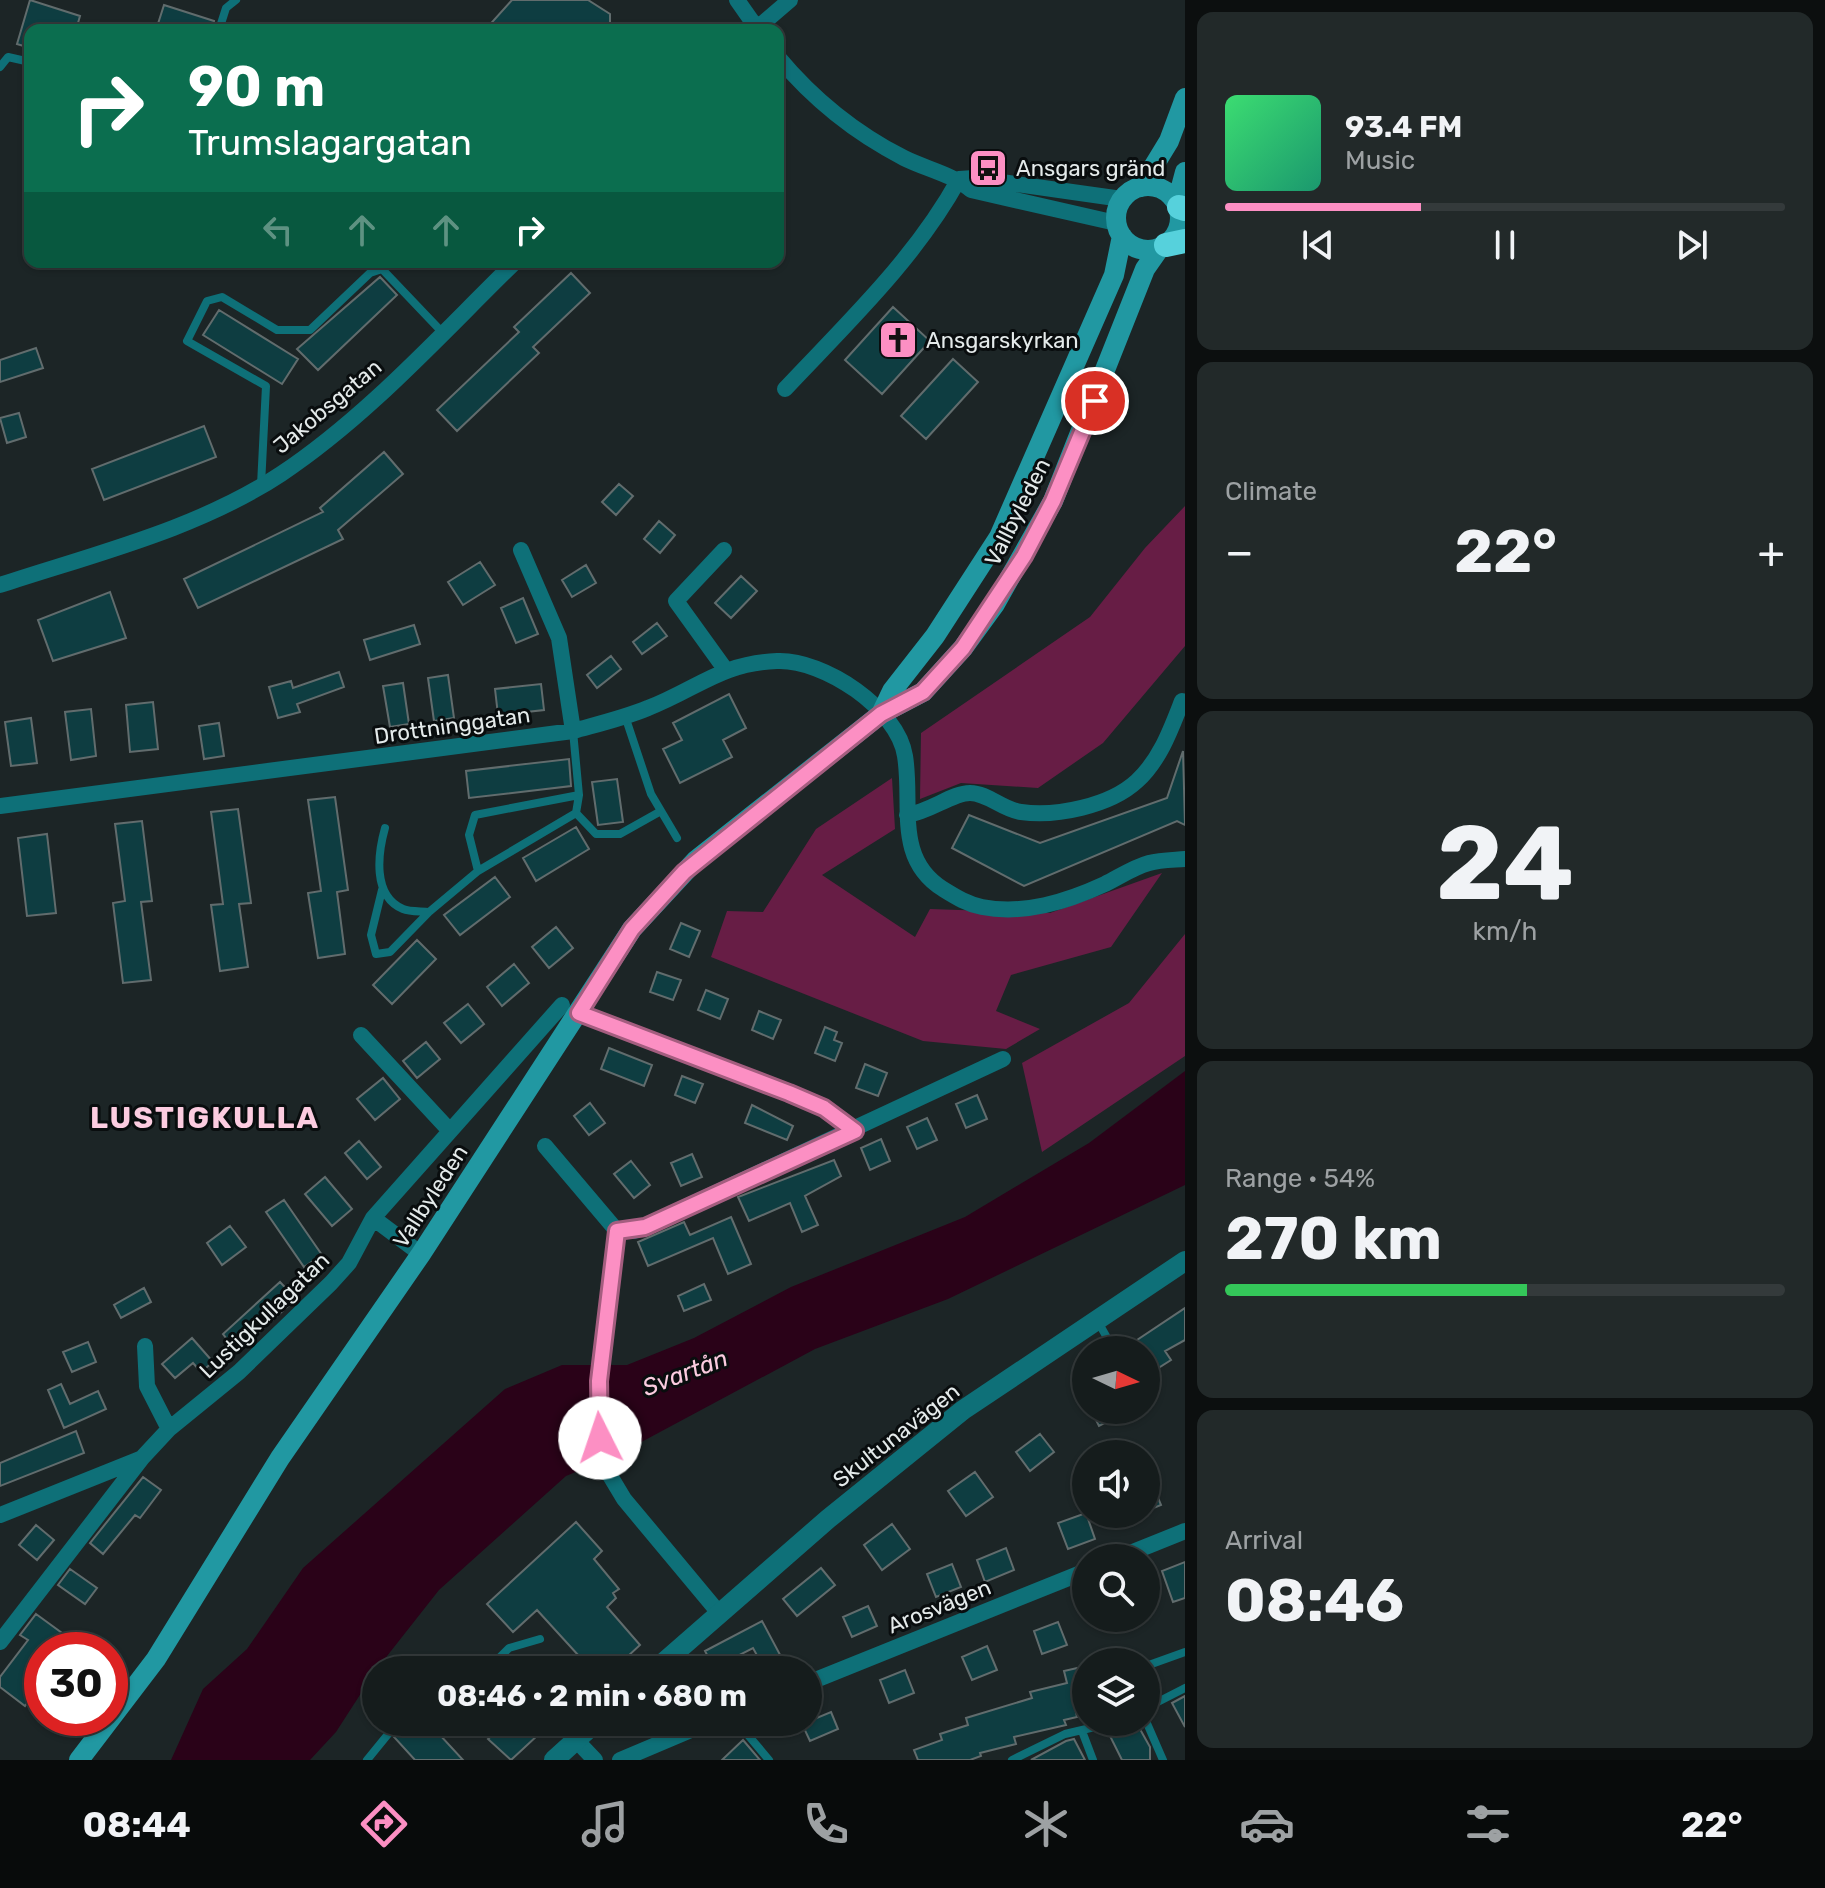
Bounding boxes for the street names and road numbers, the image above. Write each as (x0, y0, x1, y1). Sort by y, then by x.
street label: Jakobsgatan (268, 353, 387, 459)
street label: Vallbyleden (979, 454, 1056, 571)
street label: Drottninggatan (372, 701, 532, 750)
street label: Vallbyleden (387, 1140, 474, 1253)
street label: Lustigkullagatan (194, 1247, 335, 1384)
street label: Skultunavägen (828, 1378, 965, 1493)
street label: Arosvägen (884, 1574, 995, 1639)

